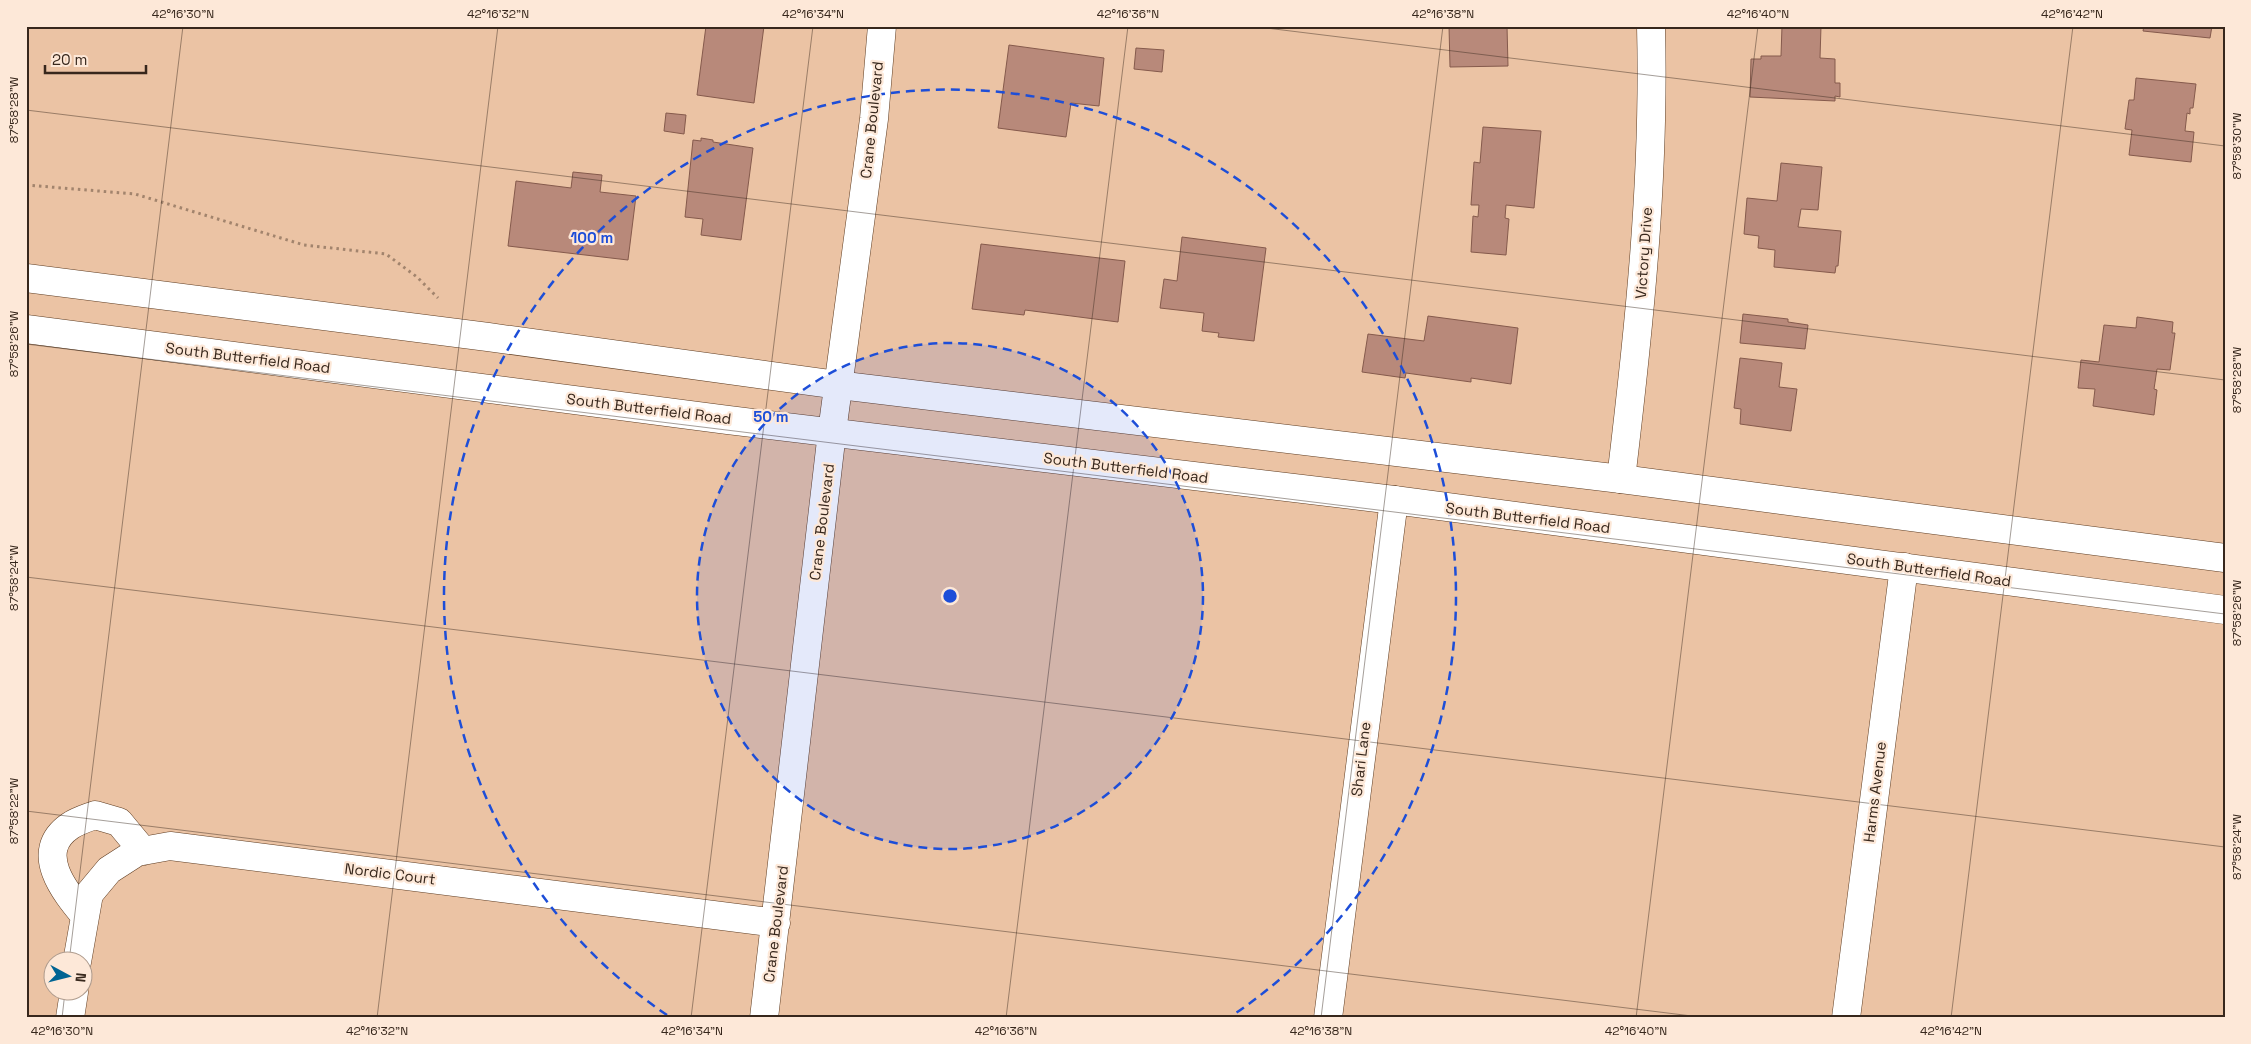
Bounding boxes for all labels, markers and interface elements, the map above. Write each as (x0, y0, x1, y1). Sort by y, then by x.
text: 42°16'30"N (152, 6, 214, 22)
text: 42°16'32"N (467, 6, 529, 22)
text: 42°16'34"N (782, 6, 844, 22)
text: 42°16'36"N (1097, 6, 1159, 22)
text: 42°16'38"N (1412, 6, 1474, 22)
text: 42°16'40"N (1727, 6, 1789, 22)
text: 42°16'42"N (2041, 6, 2103, 22)
scale bar (45, 42, 146, 74)
text: 20 m (52, 50, 87, 69)
street label: Crane Boulevard (856, 60, 887, 179)
text: 87°58'28"W (6, 76, 22, 143)
text: 87°58'30"W (2229, 112, 2245, 179)
street label: Victory Drive (1631, 206, 1656, 300)
text: 100 m (571, 228, 613, 247)
text: 87°58'26"W (6, 310, 22, 377)
street label: South Butterfield Road (165, 338, 331, 377)
text: 87°58'28"W (2229, 346, 2245, 413)
street label: South Butterfield Road (566, 389, 732, 428)
text: 50 m (753, 407, 789, 426)
street label: South Butterfield Road (1043, 448, 1209, 487)
street label: Crane Boulevard (805, 462, 838, 582)
street label: South Butterfield Road (1445, 498, 1611, 537)
text: 87°58'24"W (6, 545, 22, 611)
street label: South Butterfield Road (1846, 549, 2012, 590)
text: 87°58'26"W (2229, 579, 2245, 646)
centre of rings (941, 587, 959, 605)
street label: Shari Lane (1346, 720, 1375, 797)
street label: Harms Avenue (1859, 740, 1890, 843)
text: 87°58'22"W (6, 777, 22, 844)
text: 87°58'24"W (2229, 814, 2245, 880)
street label: Nordic Court (344, 859, 437, 889)
street label: Crane Boulevard (759, 864, 792, 984)
north arrow (42, 952, 92, 1002)
text: N (71, 972, 90, 983)
text: 42°16'30"N (31, 1023, 93, 1039)
text: 42°16'32"N (346, 1023, 408, 1039)
text: 42°16'34"N (661, 1023, 723, 1039)
text: 42°16'36"N (975, 1023, 1037, 1039)
text: 42°16'38"N (1290, 1023, 1352, 1039)
text: 42°16'40"N (1605, 1023, 1667, 1039)
text: 42°16'42"N (1920, 1023, 1982, 1039)

